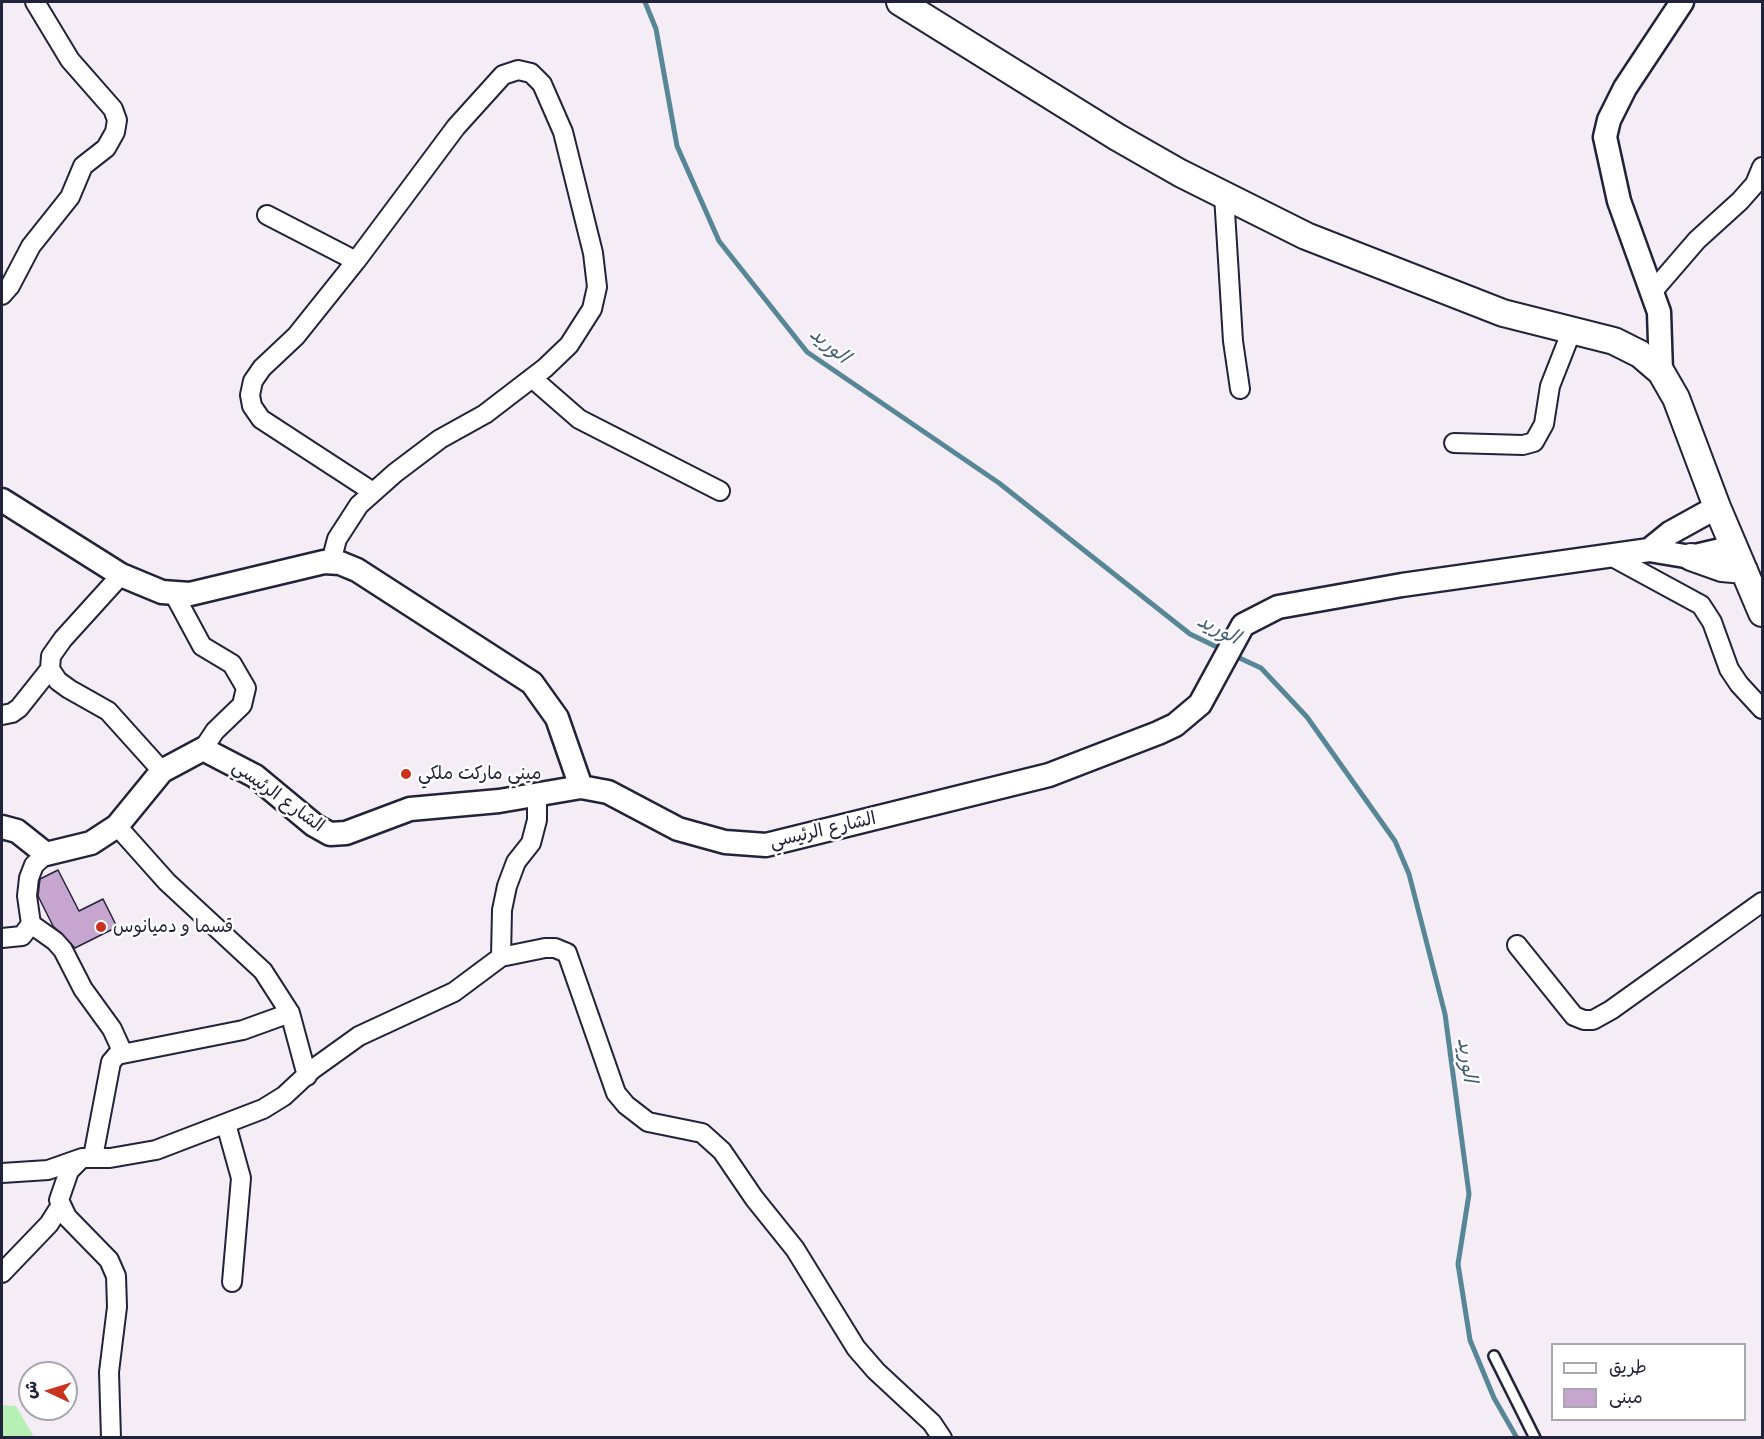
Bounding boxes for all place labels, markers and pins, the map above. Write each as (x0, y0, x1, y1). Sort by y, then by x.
place label: ميني ماركت ملكي (418, 763, 541, 785)
marker: ميني ماركت ملكي (399, 767, 413, 781)
place label: قسما و دميانوس (113, 916, 233, 938)
marker: قسما و دميانوس (94, 920, 108, 934)

